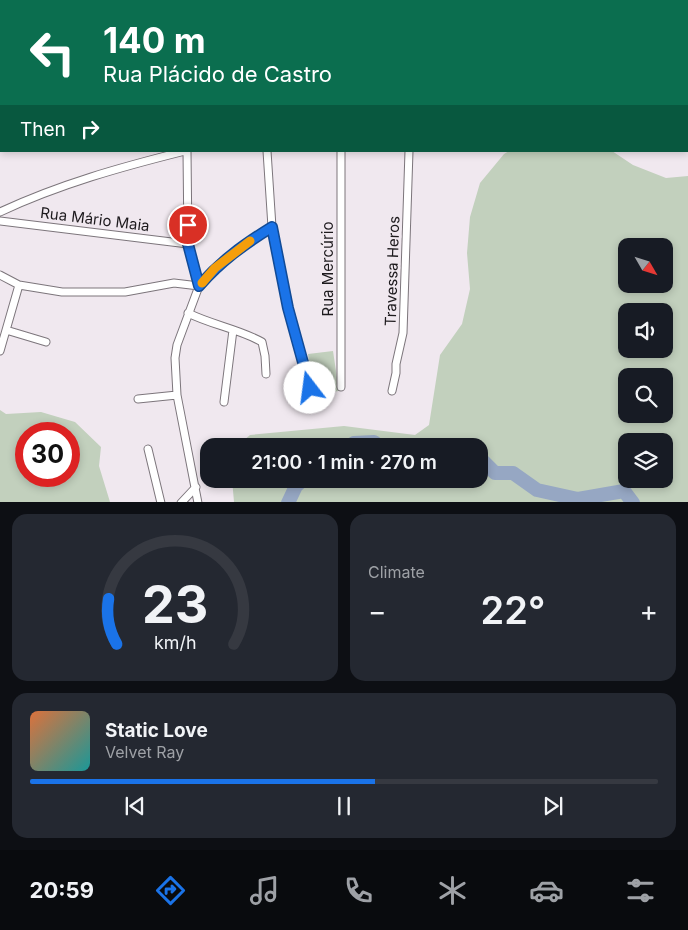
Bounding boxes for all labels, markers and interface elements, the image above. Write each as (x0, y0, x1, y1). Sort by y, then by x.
text: 140 m (103, 19, 206, 61)
icon: left (20, 20, 85, 85)
text: Rua Plácido de Castro (103, 61, 332, 87)
icon: right (76, 115, 104, 143)
text: Then (20, 118, 66, 141)
street label: Rua Mário Maia (39, 203, 151, 235)
pin (167, 204, 209, 246)
icon: arrive (174, 211, 202, 239)
street label: Travessa Heros (381, 216, 403, 326)
street label: Rua Mercúrio (318, 222, 337, 316)
north arrow (618, 238, 672, 292)
map controls (618, 238, 673, 488)
button: sound (618, 303, 673, 358)
position arrow (283, 361, 335, 413)
button: search (618, 368, 673, 423)
speed limit sign: 30 (15, 422, 80, 487)
button: layers (618, 433, 673, 488)
text: 21:00 · 1 min · 270 m (251, 451, 437, 474)
text: Climate (368, 562, 425, 582)
text: 23 (142, 573, 208, 636)
text: 22° (481, 587, 545, 633)
text: − (368, 594, 387, 628)
text: + (639, 594, 658, 628)
text: km/h (154, 632, 196, 653)
text: Static Love (105, 719, 208, 742)
text: Velvet Ray (105, 742, 184, 762)
icon: previous (121, 792, 149, 820)
icon: pause (330, 792, 358, 820)
icon: next (539, 792, 567, 820)
icon: directions (153, 873, 188, 908)
icon: music (247, 873, 282, 908)
icon: phone (341, 873, 376, 908)
icon: climate (435, 873, 470, 908)
icon: car (529, 873, 564, 908)
icon: filters (623, 873, 658, 908)
text: 20:59 (30, 877, 94, 903)

